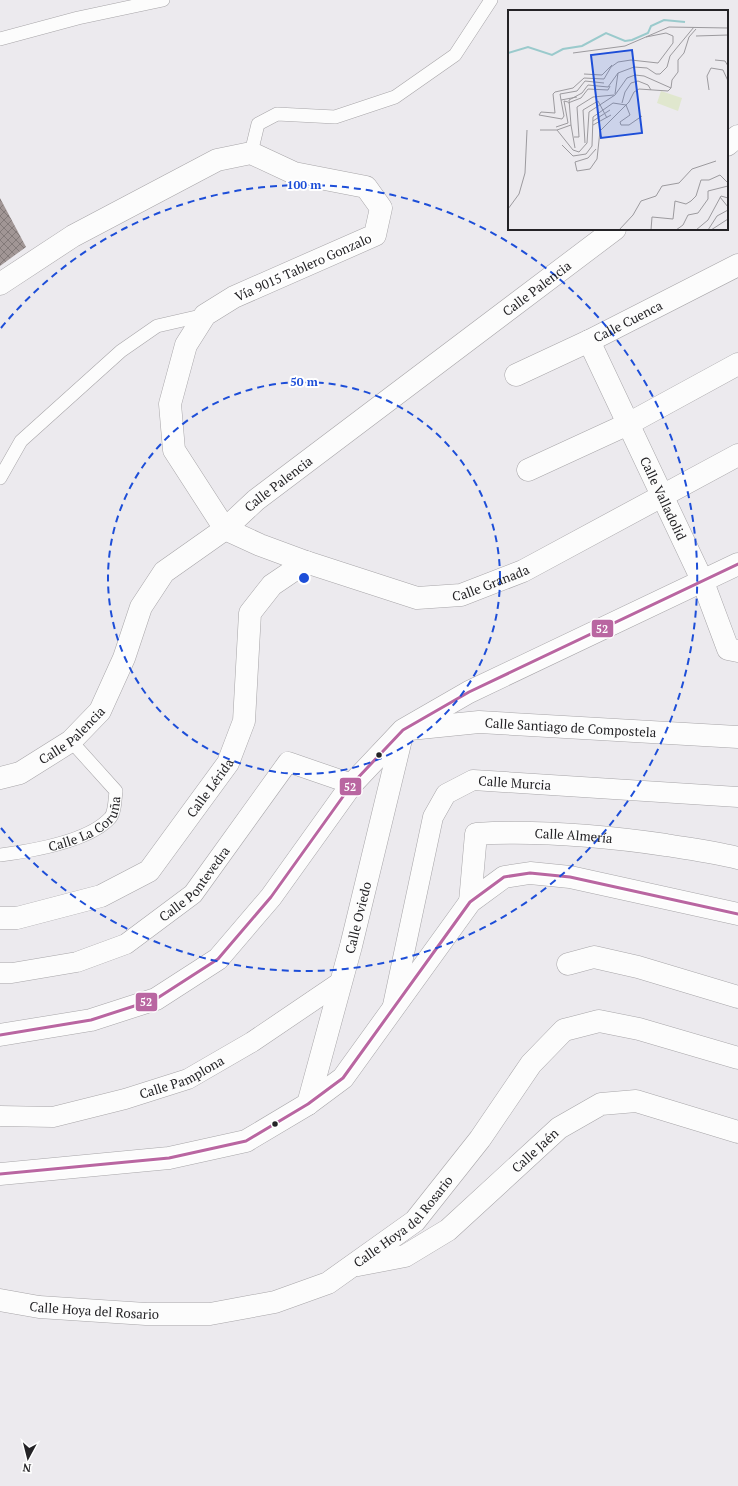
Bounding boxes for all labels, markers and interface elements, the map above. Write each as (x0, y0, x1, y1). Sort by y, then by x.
inset map (508, 10, 728, 230)
text: 100 m (287, 177, 321, 192)
street label: Vía 9015 Tablero Gonzalo (232, 229, 374, 305)
street label: Calle Palencia (499, 256, 575, 320)
street label: Calle Cuenca (590, 296, 666, 346)
text: 50 m (290, 374, 318, 389)
street label: Calle Palencia (240, 451, 316, 516)
street label: Calle Valladolid (636, 454, 691, 543)
street label: Calle Granada (452, 560, 533, 605)
centre of rings (297, 571, 311, 585)
line badge: 52 (591, 619, 614, 638)
text: 52 (596, 622, 608, 636)
street label: Calle Palencia (35, 702, 109, 768)
street label: Calle Santiago de Compostela (484, 713, 657, 741)
unlabelled marker (374, 750, 384, 760)
street label: Calle Lérida (182, 756, 238, 821)
street label: Calle Murcia (478, 771, 552, 794)
line badge: 52 (339, 777, 362, 796)
text: 52 (344, 780, 356, 794)
street label: Calle La Coruña (46, 795, 124, 855)
street label: Calle Almería (534, 824, 614, 847)
street label: Calle Pontevedra (155, 842, 234, 925)
street label: Calle Oviedo (340, 880, 375, 956)
line badge: 52 (135, 992, 158, 1012)
text: 52 (140, 995, 152, 1009)
street label: Calle Pamplona (137, 1051, 228, 1103)
unlabelled marker (270, 1119, 280, 1129)
street label: Calle Jaén (507, 1124, 562, 1176)
street label: Calle Hoya del Rosario (350, 1172, 457, 1271)
street label: Calle Hoya del Rosario (28, 1296, 159, 1323)
north arrow (8, 1438, 48, 1478)
text: N (21, 1460, 32, 1475)

